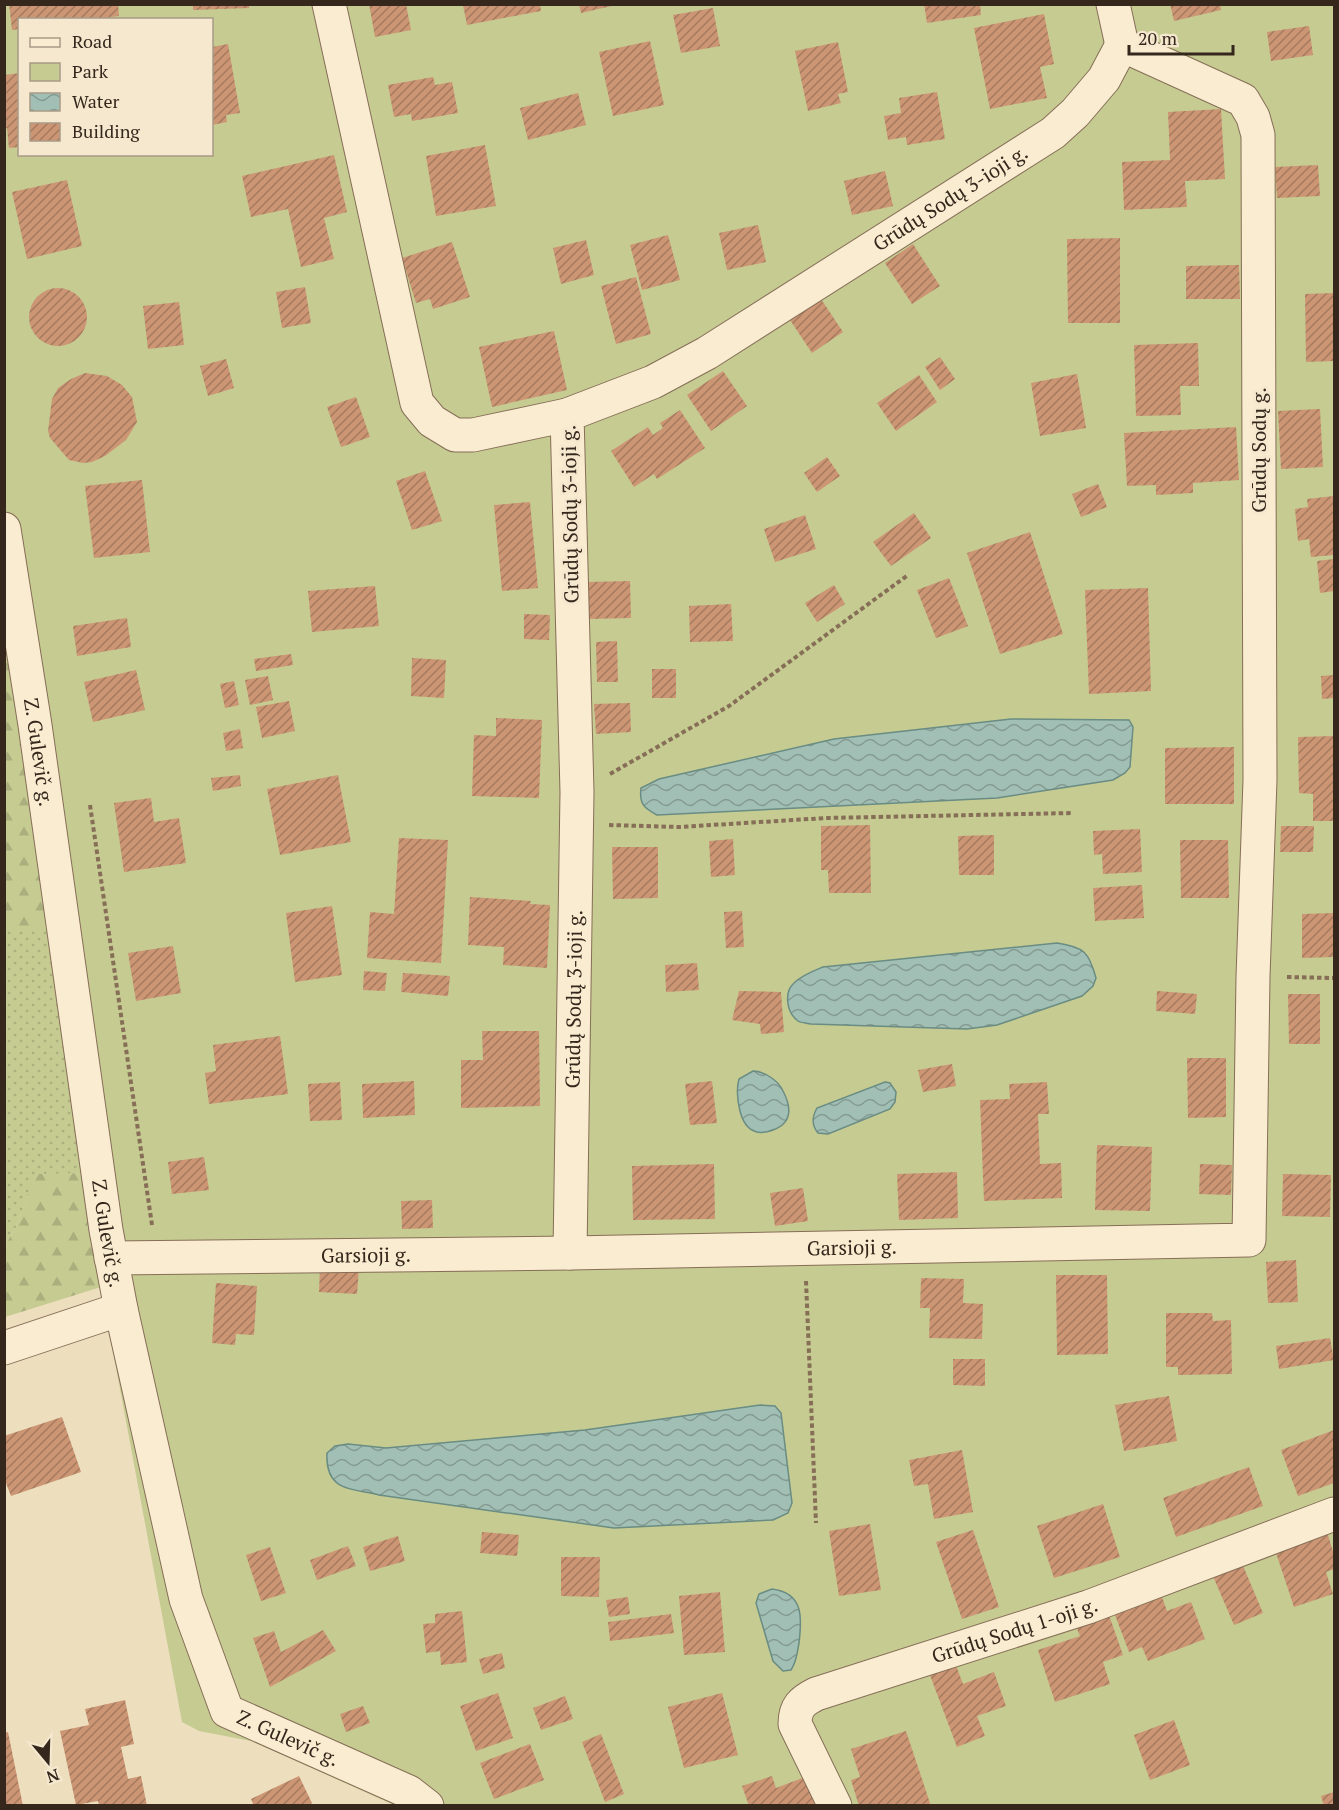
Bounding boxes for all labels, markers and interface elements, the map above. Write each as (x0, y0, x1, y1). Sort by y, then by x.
legend (18, 18, 213, 156)
scale bar (1129, 18, 1232, 56)
text: 20 m (1138, 26, 1178, 50)
text: Road (72, 29, 112, 53)
text: Park (72, 59, 109, 83)
text: Water (72, 89, 119, 113)
text: Building (72, 119, 140, 143)
street label: Grūdų Sodų 3-ioji g. (867, 138, 1033, 257)
street label: Grūdų Sodų g. (1245, 387, 1272, 513)
street label: Grūdų Sodų 3-ioji g. (554, 425, 585, 604)
street label: Z. Gulevič g. (18, 696, 60, 808)
street label: Grūdų Sodų 3-ioji g. (559, 909, 588, 1089)
street label: Z. Gulevič g. (86, 1177, 131, 1290)
street label: Garsioji g. (807, 1233, 897, 1261)
street label: Garsioji g. (321, 1241, 411, 1269)
street label: Grūdų Sodų 1-oji g. (928, 1591, 1101, 1669)
street label: Z. Gulevič g. (233, 1703, 344, 1772)
north arrow (18, 1732, 78, 1792)
text: N (44, 1764, 62, 1789)

